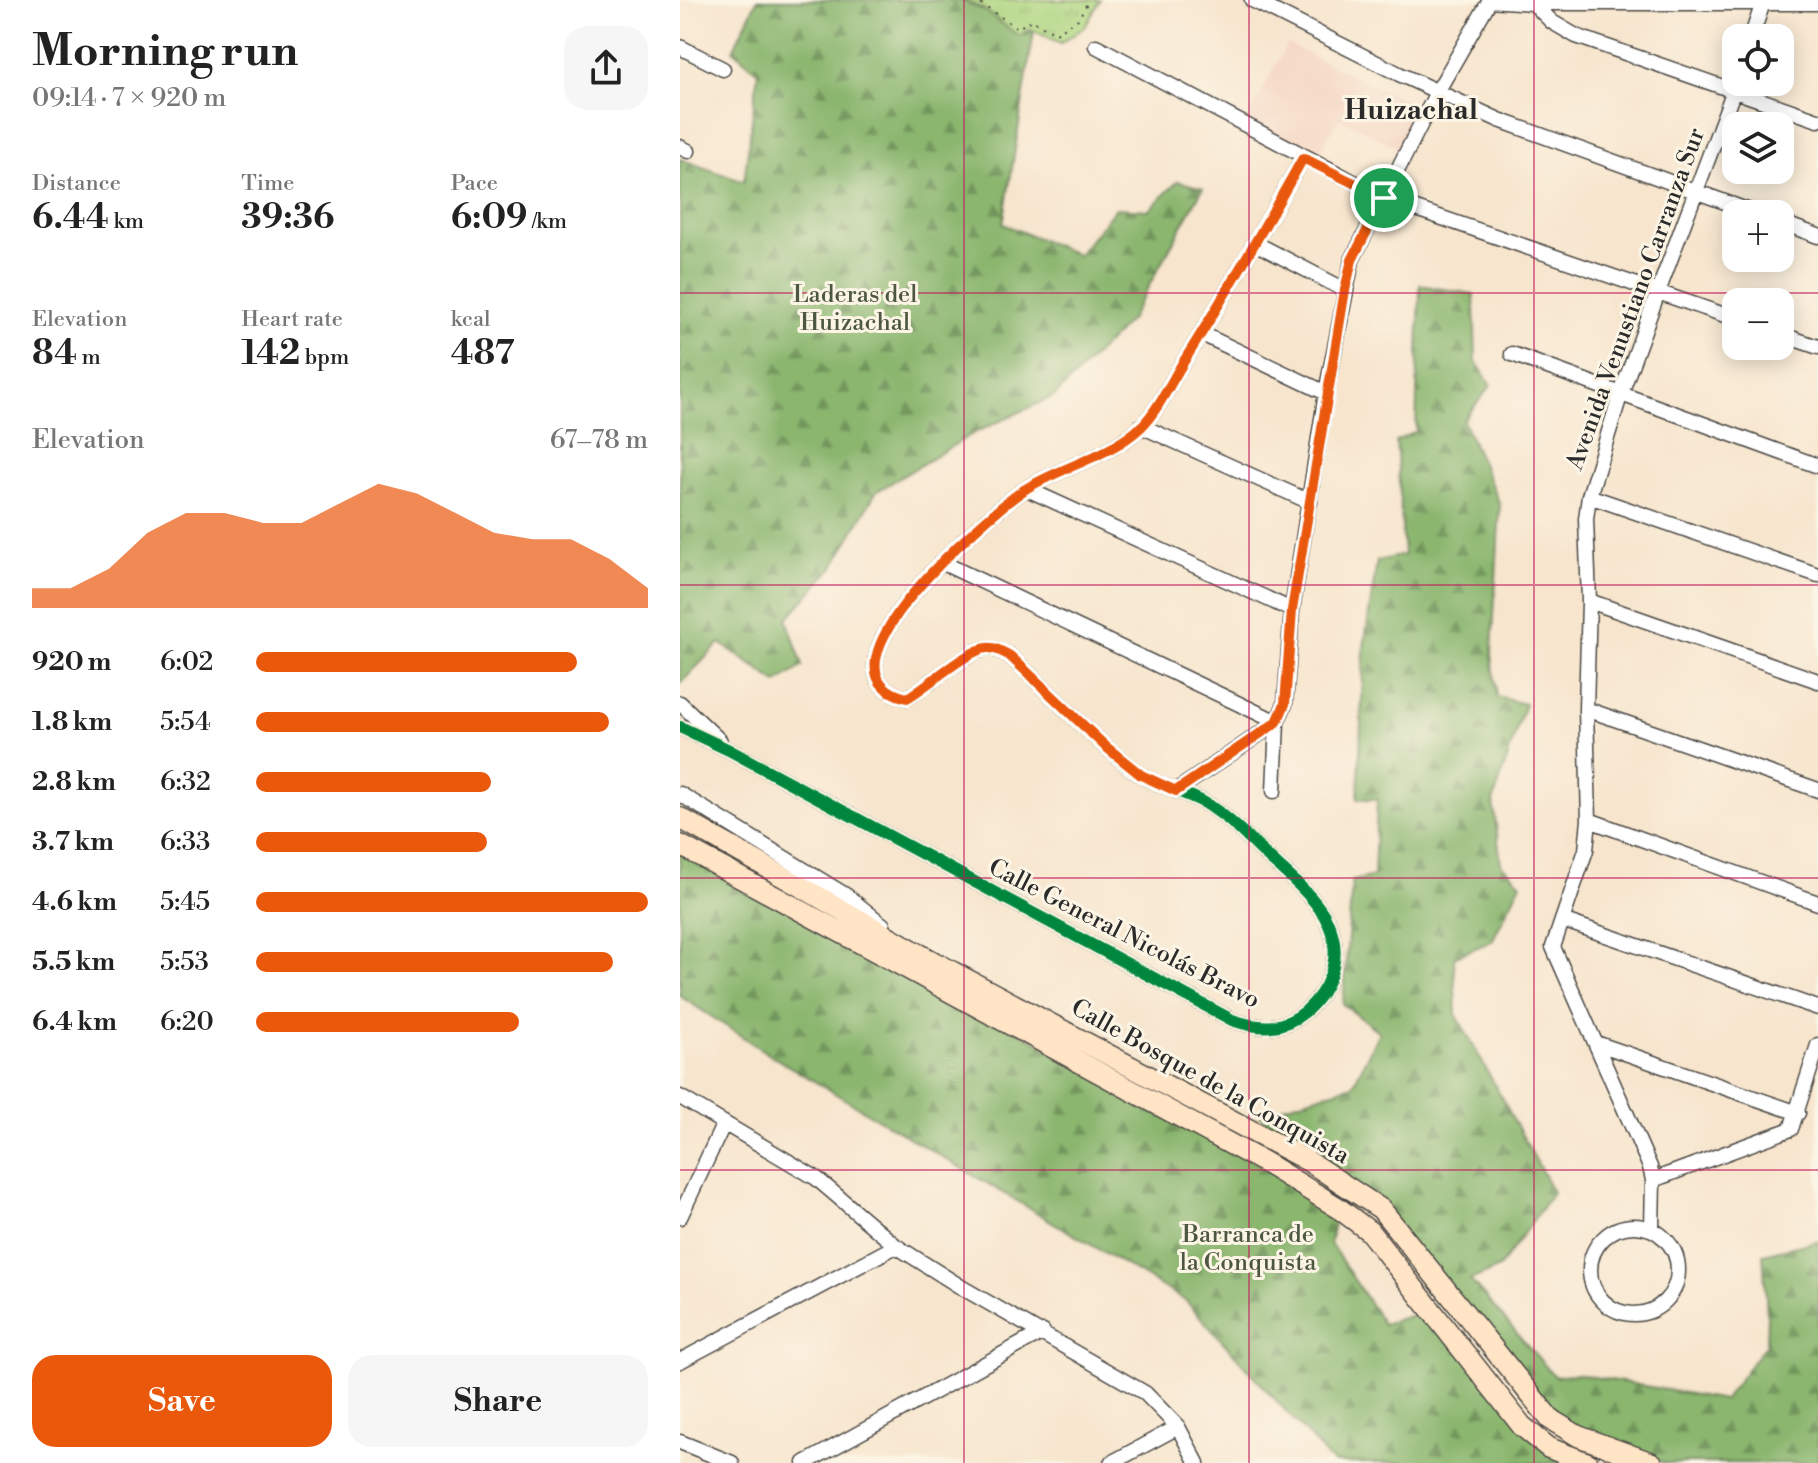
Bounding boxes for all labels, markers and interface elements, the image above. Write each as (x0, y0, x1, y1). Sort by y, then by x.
text: Morning run (32, 24, 298, 79)
map controls (1722, 24, 1794, 360)
button: locate (1722, 24, 1794, 96)
button: share (564, 26, 648, 110)
text: 09:14 · 7 × 920 m (32, 82, 226, 114)
district label: Huizachal (1344, 93, 1478, 128)
button: layers (1722, 112, 1794, 184)
street label: Avenida Venustiano Carranza Sur (1560, 124, 1712, 475)
pin (1350, 164, 1418, 232)
text: Distance (32, 170, 121, 197)
text: Time (241, 170, 294, 197)
text: Pace (451, 170, 498, 197)
icon: arrive (1362, 176, 1406, 220)
text: 6.44 (32, 197, 109, 239)
text: 39:36 (241, 197, 334, 239)
text: 6:09 (451, 197, 528, 239)
button: + (1722, 200, 1794, 272)
text: km (109, 208, 144, 235)
text: /km (528, 208, 567, 235)
park label: Laderas del Huizachal (793, 280, 917, 338)
button: − (1722, 288, 1794, 360)
text: Elevation (32, 306, 127, 333)
text: Heart rate (241, 306, 343, 333)
text: kcal (451, 306, 491, 333)
text: 84 (32, 333, 77, 375)
text: 142 (241, 333, 300, 375)
text: 487 (451, 333, 514, 375)
text: m (77, 344, 101, 371)
text: bpm (300, 344, 349, 371)
text: Elevation (32, 424, 145, 456)
text: 67–78 m (550, 424, 648, 456)
text: 920 m (32, 646, 111, 678)
text: 6:02 (160, 646, 213, 678)
text: 1.8 km (32, 706, 112, 738)
text: 5:54 (160, 706, 211, 738)
text: 2.8 km (32, 766, 116, 798)
text: 6:32 (160, 766, 211, 798)
text: 3.7 km (32, 826, 114, 858)
text: 6:33 (160, 826, 210, 858)
street label: Calle General Nicolás Bravo (983, 852, 1265, 1016)
text: 4.6 km (32, 886, 117, 918)
text: 5:45 (160, 886, 210, 918)
text: 5.5 km (32, 946, 115, 978)
text: 5:53 (160, 946, 209, 978)
street label: Calle Bosque de la Conquista (1066, 993, 1355, 1172)
text: 6.4 km (32, 1006, 117, 1038)
text: 6:20 (160, 1006, 214, 1038)
park label: Barranca de la Conquista (1180, 1220, 1317, 1278)
button: Save (32, 1355, 332, 1447)
button: Share (348, 1355, 648, 1447)

